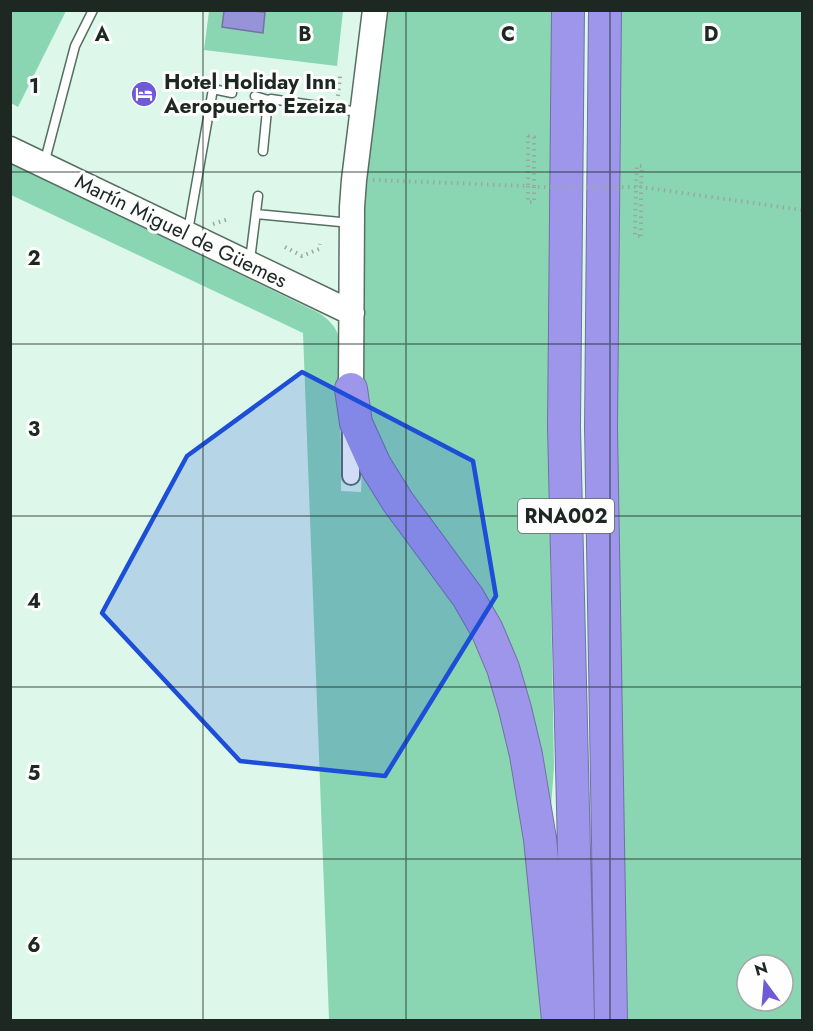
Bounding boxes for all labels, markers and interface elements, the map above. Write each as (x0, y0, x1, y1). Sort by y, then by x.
text: A (94, 20, 110, 49)
text: B (298, 20, 312, 49)
text: C (501, 20, 515, 49)
text: D (704, 20, 718, 49)
place label: Hotel Holiday Inn Aeropuerto Ezeiza (163, 67, 347, 121)
text: 1 (29, 72, 39, 101)
hotel icon: Hotel Holiday Inn Aeropuerto Ezeiza (129, 79, 159, 109)
street label: Martín Miguel de Güemes (70, 167, 292, 295)
text: 2 (27, 244, 41, 273)
text: 3 (28, 415, 40, 444)
road number: RNA002 (518, 499, 614, 533)
text: 4 (27, 587, 41, 616)
text: 5 (28, 759, 41, 788)
text: 6 (27, 931, 41, 960)
north arrow (735, 953, 795, 1013)
text: N (752, 956, 770, 982)

